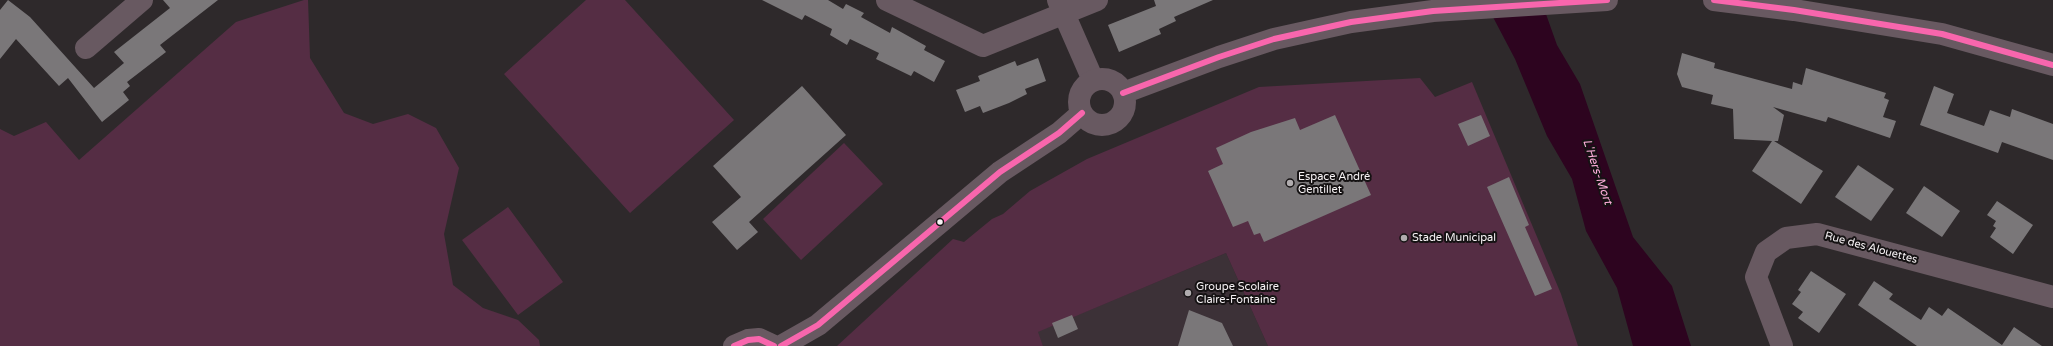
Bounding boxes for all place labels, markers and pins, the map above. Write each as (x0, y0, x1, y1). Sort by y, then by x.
place label: Espace André Gentillet (1298, 170, 1370, 196)
marker: Espace André Gentillet (1285, 178, 1295, 188)
unlabelled marker (935, 217, 945, 227)
place label: Stade Municipal (1412, 231, 1496, 245)
marker: Stade Municipal (1399, 233, 1409, 243)
place label: Groupe Scolaire Claire-Fontaine (1196, 280, 1279, 306)
marker: Groupe Scolaire Claire-Fontaine (1183, 288, 1193, 298)

